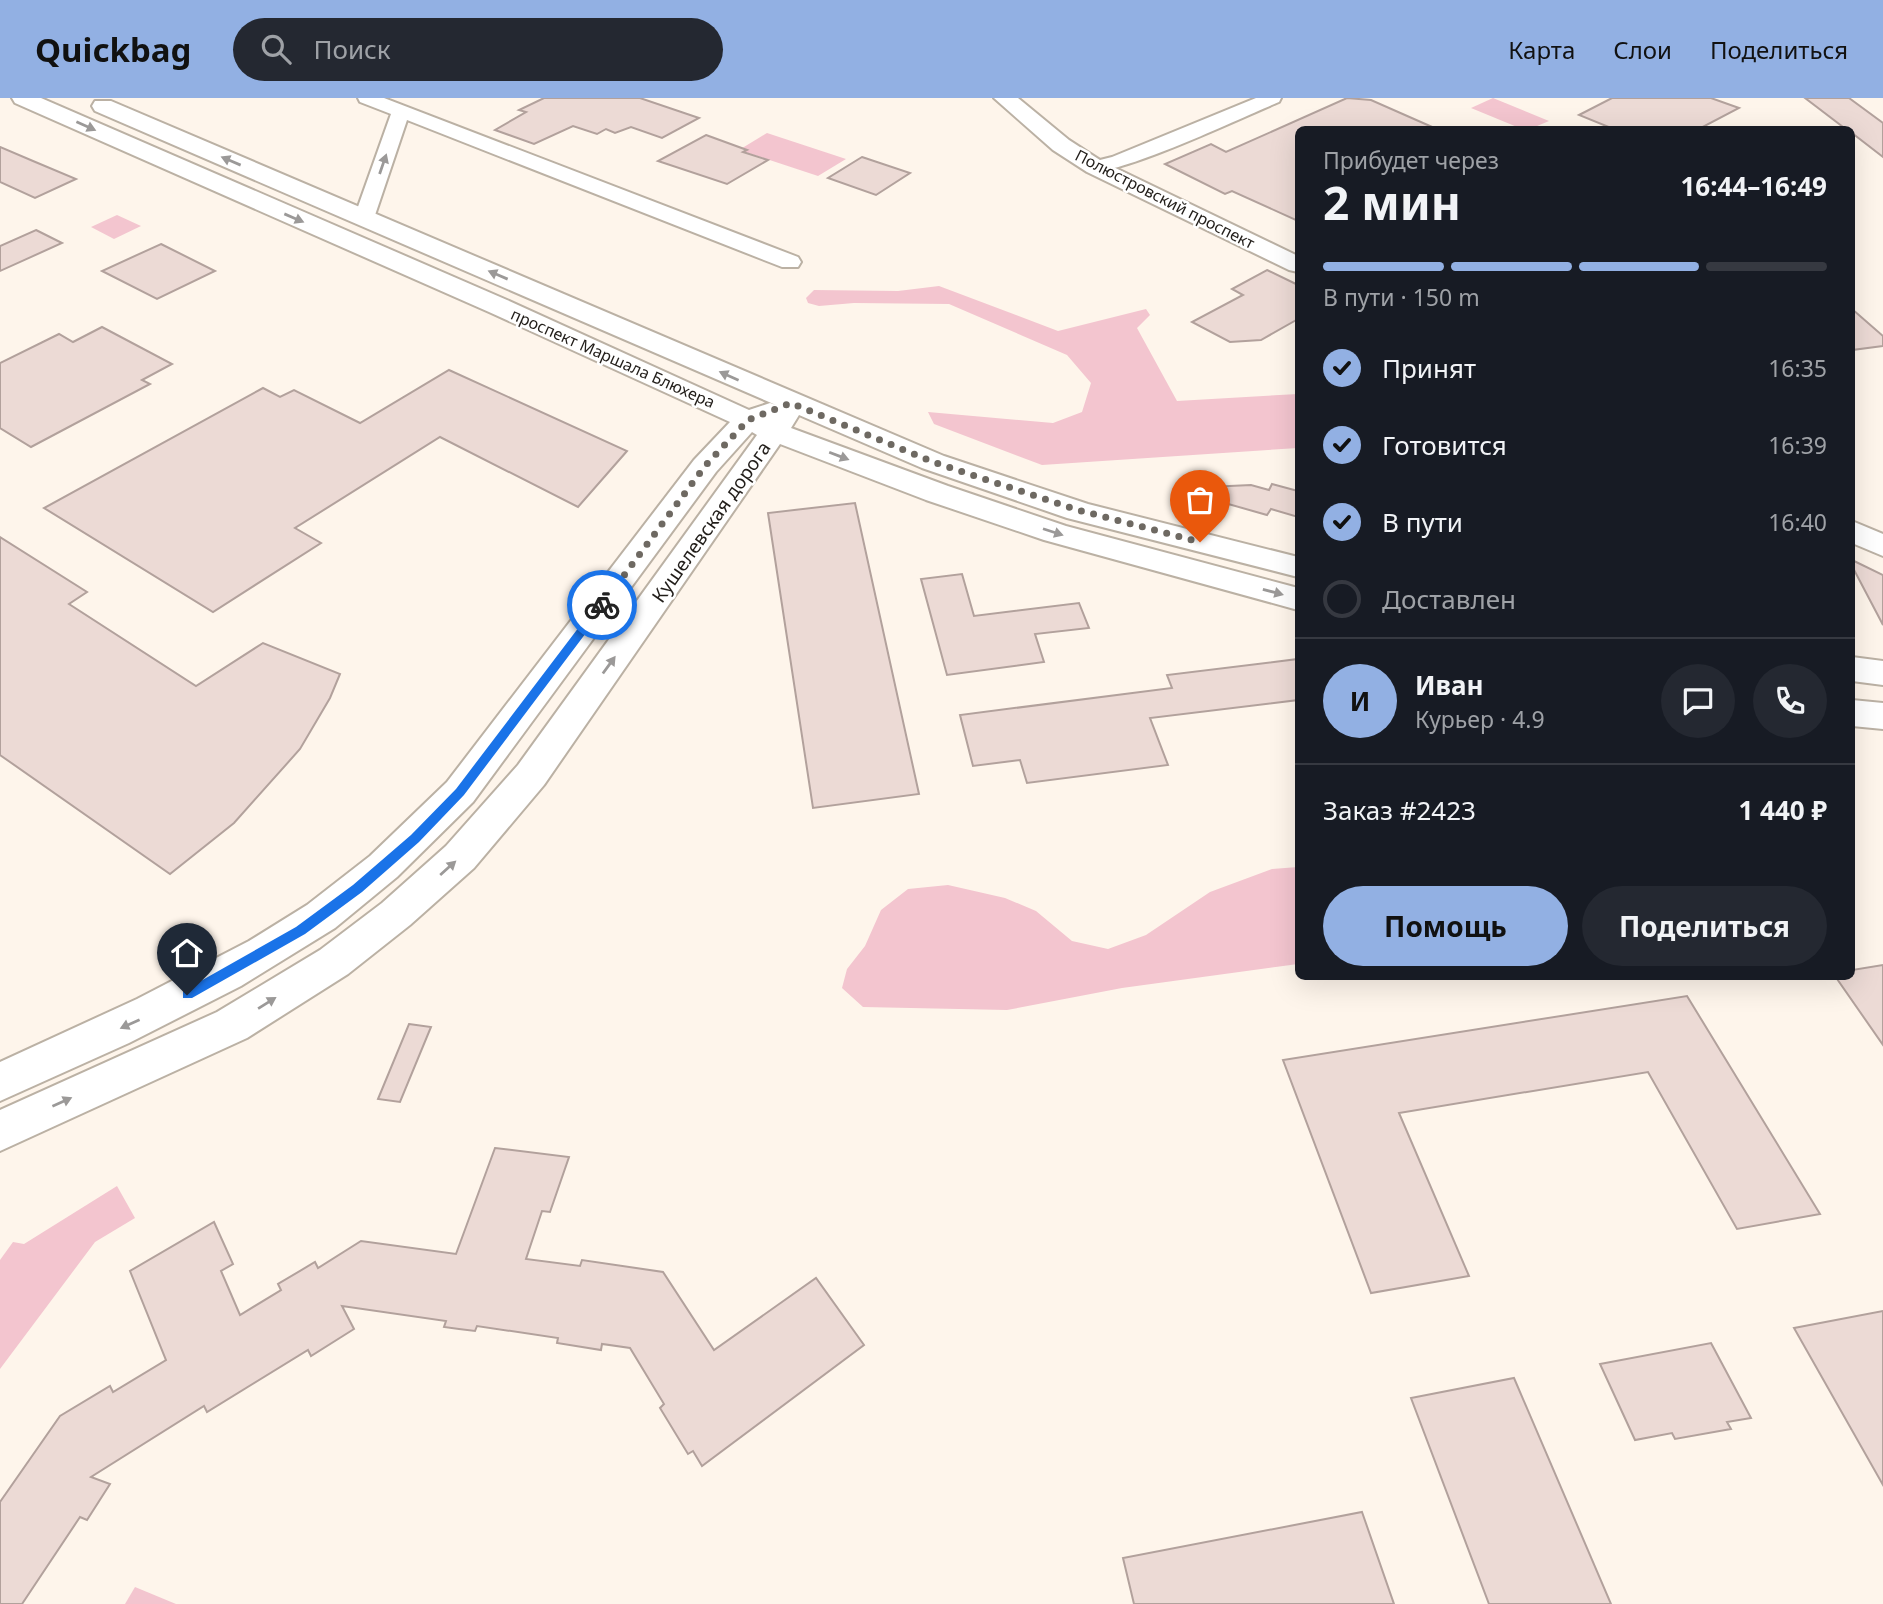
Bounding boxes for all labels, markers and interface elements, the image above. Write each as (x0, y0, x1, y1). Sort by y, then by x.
search box (233, 18, 723, 81)
text: Quickbag (35, 27, 191, 72)
icon: search (257, 30, 295, 68)
text: Поиск (313, 31, 391, 67)
text: Карта (1508, 33, 1575, 66)
text: Слои (1613, 33, 1672, 66)
text: Поделиться (1710, 33, 1848, 66)
one-way arrow (75, 121, 96, 132)
street label: Полюстровский проспект (1071, 144, 1259, 254)
text: Прибудет через (1323, 144, 1499, 176)
one-way arrow (378, 154, 389, 175)
one-way arrow (221, 155, 241, 167)
text: 16:44–16:49 (1680, 168, 1827, 204)
text: 2 мин (1323, 171, 1461, 233)
one-way arrow (284, 212, 304, 224)
one-way arrow (487, 270, 508, 281)
text: В пути · 150 m (1323, 281, 1480, 313)
street label: проспект Маршала Блюхера (507, 303, 719, 413)
icon: check (1323, 349, 1361, 387)
text: Принят (1382, 350, 1476, 386)
text: 16:35 (1768, 352, 1827, 384)
one-way arrow (718, 370, 739, 381)
icon: check (1323, 426, 1361, 464)
text: Готовится (1382, 427, 1507, 463)
text: 16:39 (1768, 429, 1827, 461)
street label: Кушелевская дорога (646, 436, 776, 608)
one-way arrow (829, 450, 850, 461)
pin (1170, 470, 1230, 542)
icon: bag (1181, 481, 1219, 519)
icon: check (1323, 503, 1361, 541)
text: В пути (1382, 504, 1463, 540)
text: 16:40 (1768, 506, 1827, 538)
one-way arrow (1043, 527, 1064, 538)
courier (567, 570, 637, 640)
text: Доставлен (1382, 581, 1516, 617)
icon: bike (583, 586, 621, 624)
one-way arrow (1263, 588, 1284, 598)
one-way arrow (602, 656, 616, 674)
button: chat (1661, 664, 1735, 738)
button: phone (1753, 664, 1827, 738)
text: Иван (1415, 667, 1484, 703)
text: И (1350, 683, 1370, 719)
text: Курьер · 4.9 (1415, 703, 1545, 735)
text: Заказ #2423 (1323, 792, 1476, 828)
text: 1 440 ₽ (1738, 792, 1827, 828)
one-way arrow (440, 860, 457, 876)
button: Помощь (1323, 886, 1568, 966)
button: Поделиться (1582, 886, 1827, 966)
pin (157, 923, 217, 995)
icon: home (168, 934, 206, 972)
one-way arrow (257, 997, 276, 1010)
one-way arrow (120, 1018, 140, 1030)
one-way arrow (52, 1096, 72, 1108)

